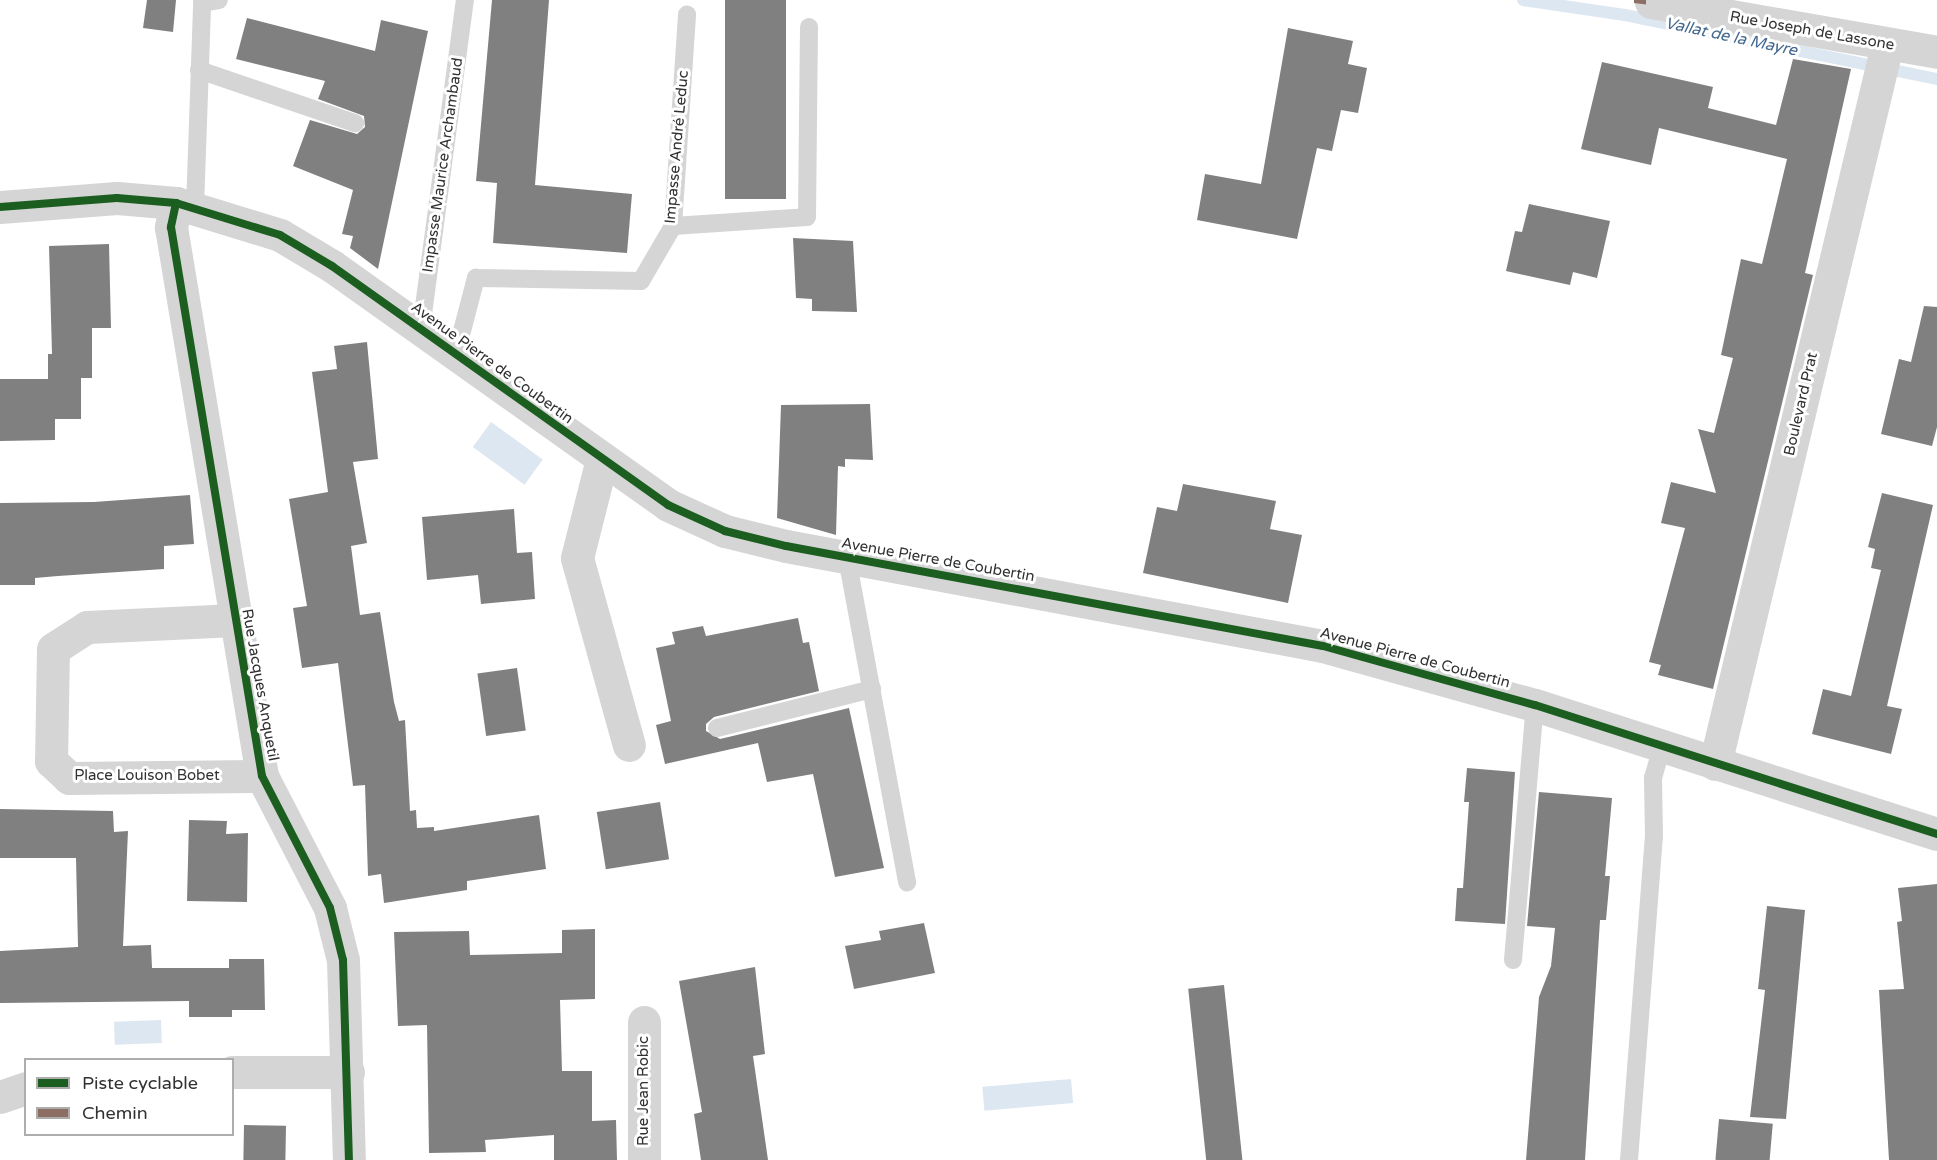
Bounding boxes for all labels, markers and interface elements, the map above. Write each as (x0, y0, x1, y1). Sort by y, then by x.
street label: Rue Joseph de Lassone (1728, 8, 1896, 54)
water label: Vallat de la Mayre (1663, 14, 1799, 60)
street label: Impasse Maurice Archambaud (419, 56, 467, 274)
street label: Impasse André Leduc (661, 70, 693, 224)
street label: Avenue Pierre de Coubertin (407, 298, 577, 428)
street label: Boulevard Prat (1780, 351, 1822, 457)
street label: Avenue Pierre de Coubertin (840, 534, 1036, 586)
street label: Rue Jacques Anquetil (238, 607, 282, 763)
street label: Avenue Pierre de Coubertin (1318, 624, 1512, 692)
street label: Place Louison Bobet (74, 767, 220, 785)
street label: Rue Jean Robic (635, 1036, 653, 1146)
legend (24, 1058, 234, 1136)
text: Piste cyclable (82, 1072, 198, 1094)
text: Chemin (82, 1102, 148, 1124)

